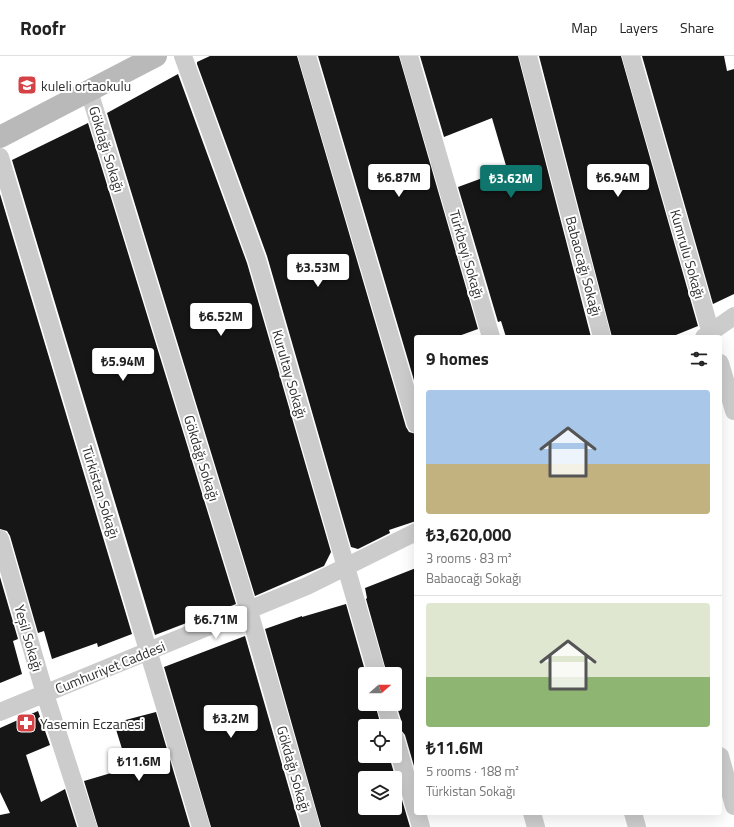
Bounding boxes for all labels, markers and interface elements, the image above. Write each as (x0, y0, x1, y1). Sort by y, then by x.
text: Roofr (20, 13, 66, 42)
text: Map (571, 17, 597, 38)
text: Layers (619, 17, 658, 38)
text: Share (680, 17, 714, 38)
school or university icon: kuleli ortaokulu (16, 74, 38, 96)
place label: kuleli ortaokulu (41, 75, 131, 96)
street label: Gökdağı Sokağı (84, 103, 130, 195)
pin: ₺6.87M (366, 164, 432, 198)
pin: ₺6.94M (585, 164, 651, 198)
pin: ₺3.62M (478, 165, 544, 199)
text: ₺6.87M (377, 167, 421, 187)
text: ₺6.94M (596, 167, 640, 187)
text: ₺3.62M (489, 168, 533, 188)
street label: Türkbeyi Sokağı (444, 207, 490, 301)
street label: Kumrulu Sokağı (665, 207, 711, 301)
street label: Babaocağı Sokağı (561, 214, 607, 318)
pin: ₺3.53M (285, 254, 351, 288)
text: ₺3.53M (296, 257, 340, 277)
pin: ₺6.52M (188, 303, 254, 337)
text: ₺6.52M (199, 306, 243, 326)
street label: Kurultay Sokağı (267, 327, 313, 421)
text: 9 homes (426, 346, 489, 372)
pin: ₺5.94M (90, 348, 156, 382)
icon: filters (688, 348, 710, 370)
text: ₺5.94M (101, 351, 145, 371)
street label: Gökdağı Sokağı (179, 412, 225, 504)
icon: home (532, 416, 604, 488)
street label: Türkistan Sokağı (77, 443, 125, 541)
text: ₺3,620,000 (426, 522, 511, 548)
text: 3 rooms · 83 m² (426, 548, 512, 568)
text: Babaocağı Sokağı (426, 568, 521, 588)
street label: Yeşil Sokağı (9, 602, 49, 674)
pin: ₺6.71M (183, 606, 249, 640)
text: ₺6.71M (194, 609, 238, 629)
icon: home (532, 629, 604, 701)
street label: Cumhuriyet Caddesi (52, 635, 168, 699)
north arrow (358, 667, 402, 711)
map controls (358, 667, 402, 815)
pin: ₺3.2M (203, 705, 259, 739)
text: ₺3.2M (213, 708, 249, 728)
pharmacy icon: Yasemin Eczanesi (15, 712, 37, 734)
place label: Yasemin Eczanesi (40, 713, 144, 734)
button: locate (358, 719, 402, 763)
street label: Gökdağı Sokağı (272, 723, 316, 815)
text: ₺11.6M (426, 735, 483, 761)
pin: ₺11.6M (106, 748, 172, 782)
text: ₺11.6M (117, 751, 161, 771)
text: 5 rooms · 188 m² (426, 761, 519, 781)
button: layers (358, 771, 402, 815)
text: Türkistan Sokağı (426, 781, 515, 801)

